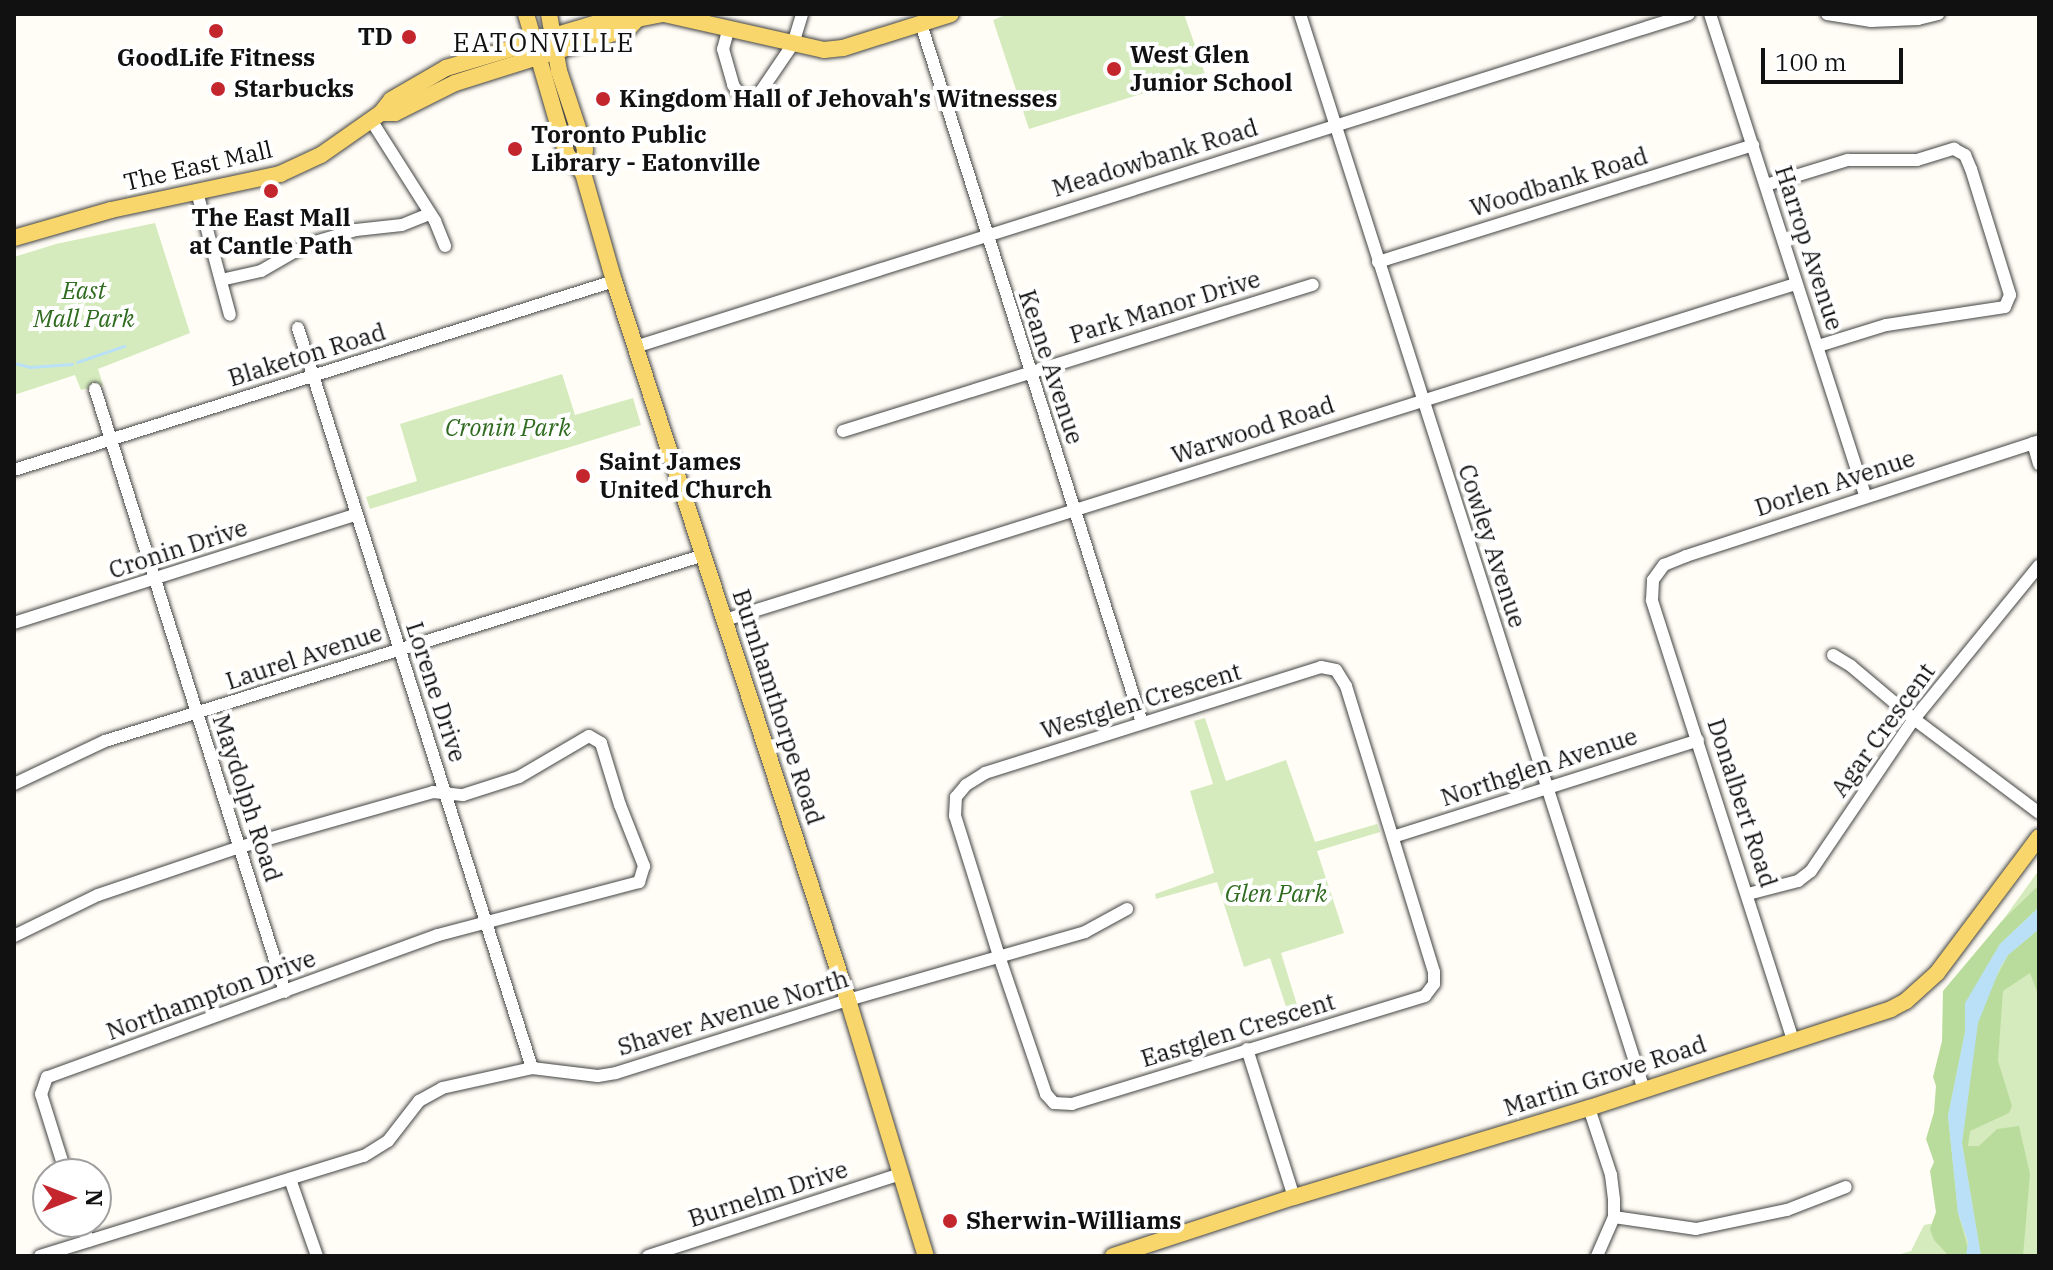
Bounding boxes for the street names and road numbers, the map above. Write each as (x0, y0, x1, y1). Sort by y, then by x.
street label: Meadowbank Road (1049, 113, 1261, 203)
street label: The East Mall (121, 135, 275, 197)
street label: Woodbank Road (1467, 141, 1651, 223)
street label: Harrop Avenue (1769, 162, 1849, 334)
street label: Park Manor Drive (1066, 264, 1264, 350)
street label: Keane Avenue (1012, 286, 1090, 448)
street label: Blaketon Road (225, 317, 389, 393)
street label: Warwood Road (1168, 390, 1338, 470)
street label: Dorlen Avenue (1751, 444, 1919, 522)
street label: Cowley Avenue (1452, 461, 1532, 631)
street label: Cronin Drive (105, 513, 251, 585)
street label: Burnhamthorpe Road (726, 586, 830, 828)
street label: Laurel Avenue (222, 618, 386, 696)
street label: Lorene Drive (400, 618, 472, 766)
street label: Westglen Crescent (1037, 657, 1245, 745)
street label: Agar Crescent (1825, 658, 1941, 802)
street label: Maydolph Road (206, 711, 288, 885)
street label: Donalbert Road (1701, 715, 1783, 891)
street label: Northglen Avenue (1437, 722, 1641, 812)
street label: Northampton Drive (102, 944, 320, 1046)
street label: Shaver Avenue North (614, 964, 852, 1062)
street label: Eastglen Crescent (1137, 987, 1339, 1073)
street label: Martin Grove Road (1500, 1030, 1710, 1122)
street label: Burnelm Drive (685, 1155, 851, 1233)

